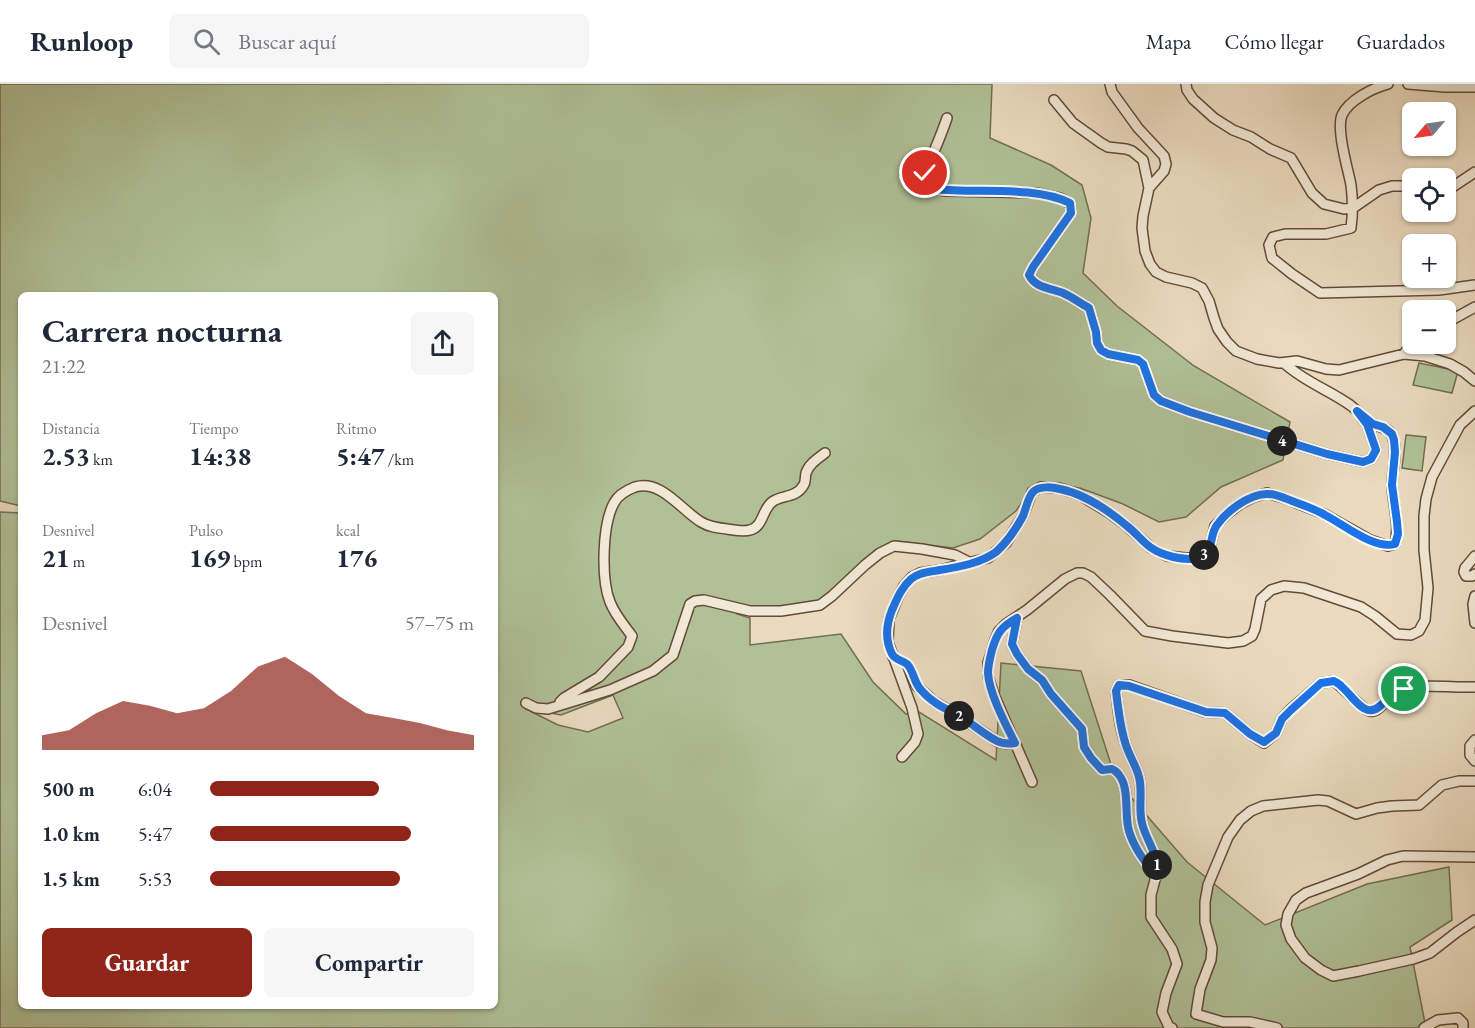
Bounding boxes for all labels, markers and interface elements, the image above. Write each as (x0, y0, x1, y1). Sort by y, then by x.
search box (169, 14, 589, 68)
text: Runloop (30, 23, 133, 59)
icon: search (190, 25, 223, 58)
text: Buscar aquí (238, 27, 336, 56)
text: Mapa (1146, 28, 1191, 55)
text: Cómo llegar (1224, 28, 1323, 55)
text: Guardados (1356, 28, 1445, 55)
north arrow (1402, 102, 1456, 156)
map controls (1402, 102, 1456, 354)
pin (899, 147, 950, 198)
icon: check (908, 156, 941, 189)
button: locate (1402, 168, 1456, 222)
button: + (1402, 234, 1456, 288)
button: − (1402, 300, 1456, 354)
text: Carrera nocturna (42, 309, 282, 352)
button: share (411, 312, 474, 375)
text: 21:22 (42, 353, 85, 379)
text: Distancia (42, 418, 100, 439)
text: Tiempo (189, 418, 239, 439)
text: Ritmo (336, 418, 377, 439)
pin: 4 (1267, 426, 1297, 456)
text: 4 (1278, 430, 1286, 451)
text: 2.53 (42, 439, 90, 473)
text: 14:38 (189, 439, 251, 473)
text: 5:47 (336, 439, 385, 473)
text: km (90, 449, 113, 470)
text: /km (385, 449, 414, 470)
text: Desnivel (42, 520, 95, 541)
text: Pulso (189, 520, 223, 541)
text: kcal (336, 520, 360, 541)
pin: 3 (1189, 540, 1219, 570)
text: 21 (42, 541, 70, 575)
text: 169 (189, 541, 230, 575)
text: 176 (336, 541, 377, 575)
text: 3 (1200, 544, 1208, 565)
text: m (70, 551, 85, 572)
text: bpm (230, 551, 262, 572)
text: Desnivel (42, 610, 108, 636)
text: 57–75 m (405, 610, 474, 636)
pin (1378, 663, 1429, 714)
icon: arrive (1387, 672, 1420, 705)
pin: 2 (944, 701, 974, 731)
text: 2 (955, 705, 963, 726)
text: 500 m (42, 776, 95, 802)
text: 6:04 (138, 776, 172, 802)
text: 1.0 km (42, 821, 100, 847)
text: 5:47 (138, 821, 172, 847)
pin: 1 (1142, 850, 1172, 880)
text: 1 (1153, 854, 1161, 875)
text: 1.5 km (42, 866, 100, 892)
text: 5:53 (138, 866, 172, 892)
button: Guardar (42, 928, 252, 997)
button: Compartir (264, 928, 474, 997)

